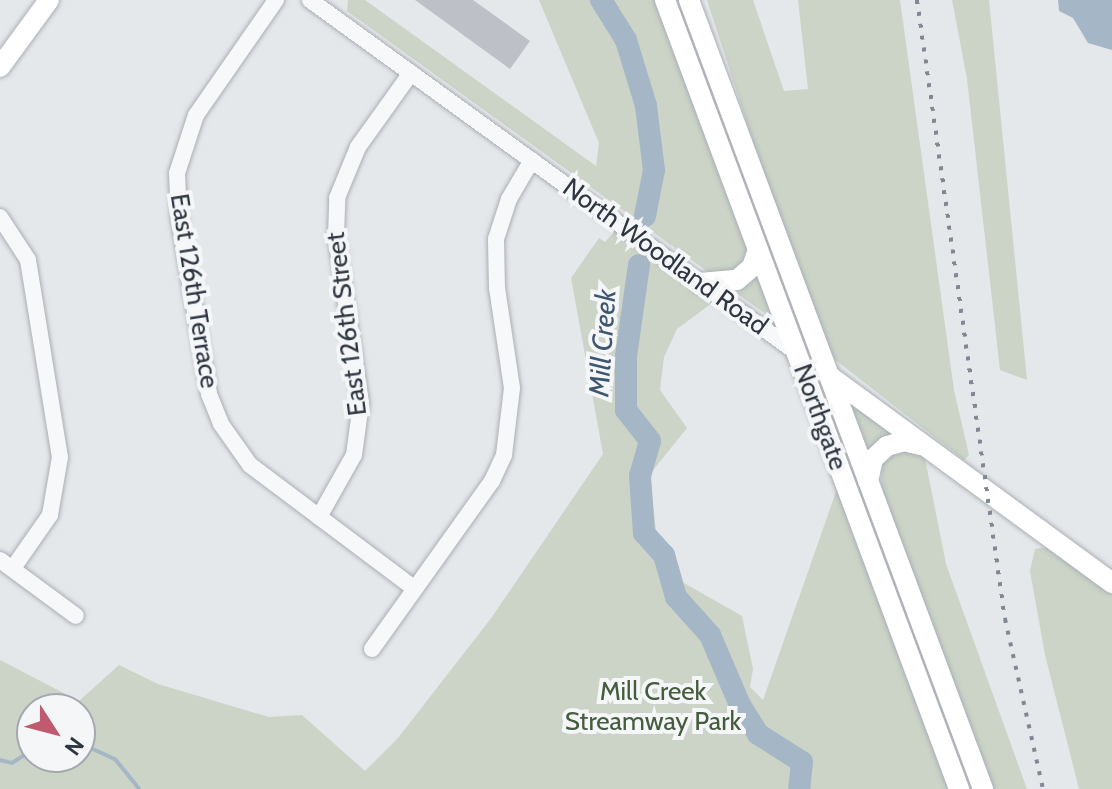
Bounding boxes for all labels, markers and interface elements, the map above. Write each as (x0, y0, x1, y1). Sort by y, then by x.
street label: North Woodland Road (556, 172, 774, 342)
street label: East 126th Terrace (163, 191, 225, 391)
street label: East 126th Street (320, 230, 374, 418)
water label: Mill Creek (581, 288, 623, 398)
street label: Northgate (786, 360, 854, 474)
park label: Mill Creek Streamway Park (565, 676, 741, 738)
north arrow (16, 693, 96, 773)
text: N (59, 732, 90, 760)

